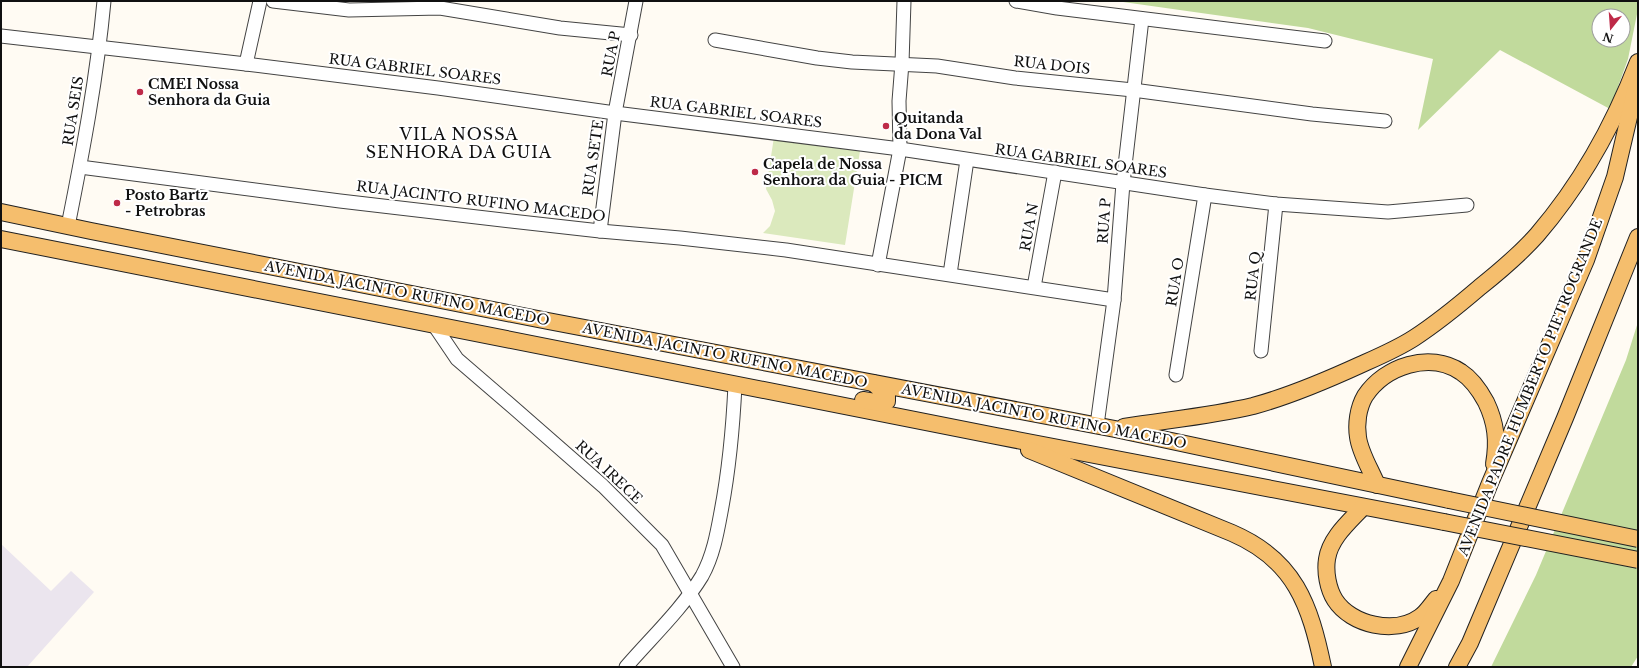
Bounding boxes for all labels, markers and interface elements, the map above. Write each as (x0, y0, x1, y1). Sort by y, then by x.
north arrow (1591, 8, 1631, 48)
street label: RUA P (598, 29, 624, 78)
text: N (1600, 29, 1615, 46)
street label: RUA GABRIEL SOARES (328, 49, 502, 89)
street label: RUA DOIS (1013, 52, 1091, 78)
street label: RUA SEIS (59, 75, 87, 147)
place label: CMEI Nossa Senhora da Guia (148, 75, 270, 109)
marker: CMEI Nossa Senhora da Guia (135, 87, 145, 97)
street label: RUA GABRIEL SOARES (649, 92, 823, 132)
place label: Quitanda da Dona Val (894, 109, 982, 143)
street label: RUA SETE (579, 119, 607, 197)
marker: Quitanda da Dona Val (881, 121, 891, 131)
district label: VILA NOSSA SENHORA DA GUIA (366, 124, 552, 162)
street label: RUA GABRIEL SOARES (994, 140, 1168, 182)
place label: Capela de Nossa Senhora da Guia - PICM (763, 155, 943, 189)
marker: Capela de Nossa Senhora da Guia - PICM (750, 167, 760, 177)
street label: RUA JACINTO RUFINO MACEDO (355, 177, 607, 225)
place label: Posto Bartz - Petrobras (125, 186, 208, 220)
street label: RUA P (1093, 197, 1115, 245)
marker: Posto Bartz - Petrobras (112, 198, 122, 208)
street label: RUA N (1016, 201, 1042, 253)
street label: AVENIDA PADRE HUMBERTO PIETROGRANDE (1453, 216, 1606, 559)
street label: RUA Q (1241, 250, 1265, 302)
street label: AVENIDA JACINTO RUFINO MACEDO (262, 256, 551, 330)
street label: RUA O (1162, 256, 1188, 308)
street label: AVENIDA JACINTO RUFINO MACEDO (580, 318, 869, 392)
street label: AVENIDA JACINTO RUFINO MACEDO (899, 379, 1188, 453)
street label: RUA IRECE (572, 436, 646, 508)

